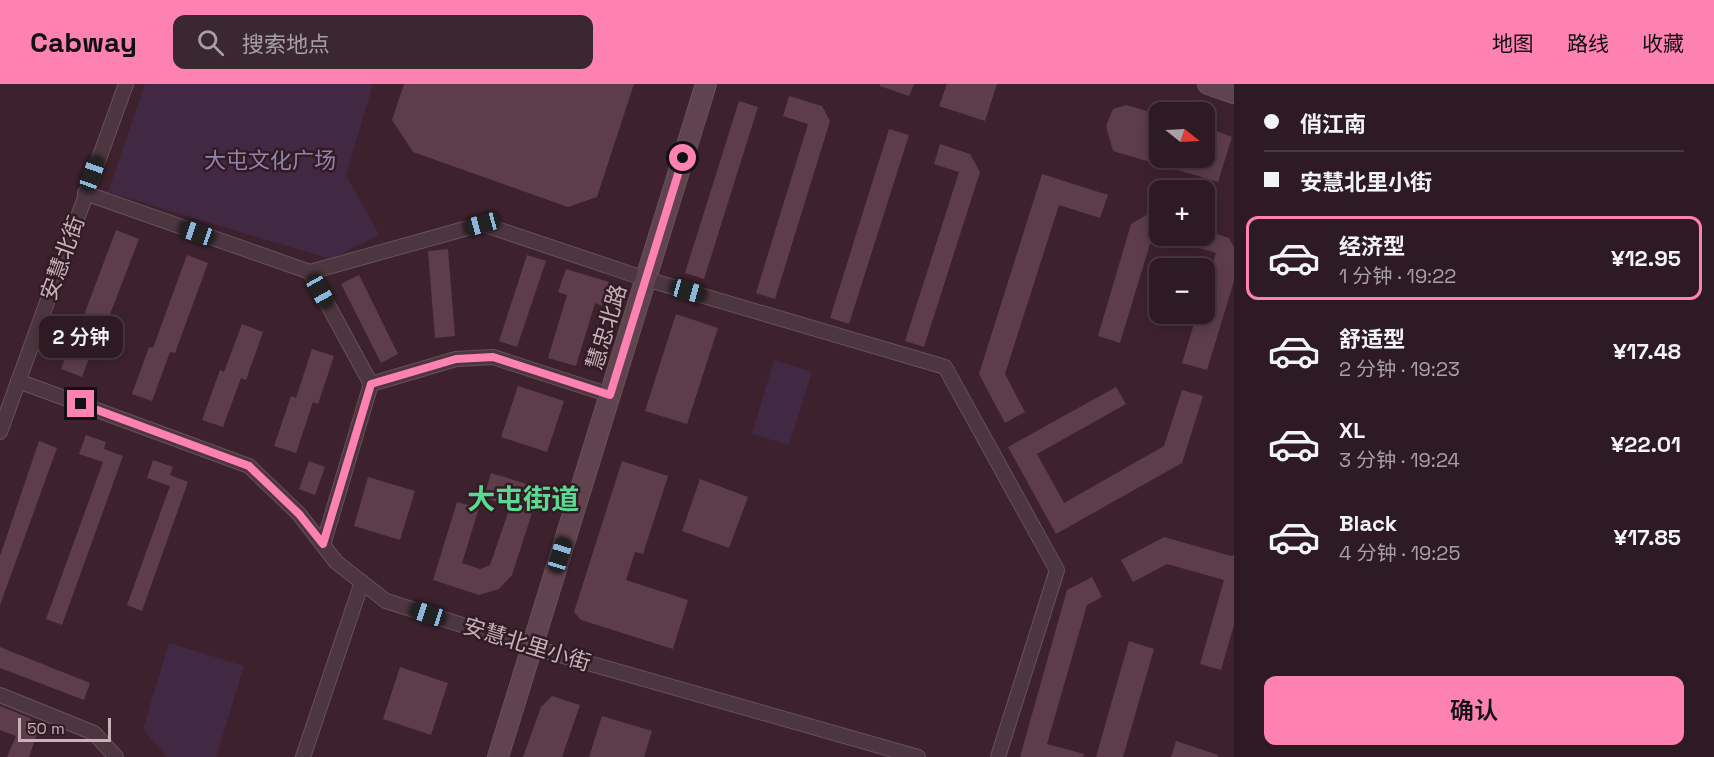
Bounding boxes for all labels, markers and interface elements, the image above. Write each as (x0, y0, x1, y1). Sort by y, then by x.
search box (173, 15, 593, 69)
text: Cabway (30, 24, 137, 60)
icon: search (194, 26, 227, 59)
text: 搜索地点 (242, 30, 330, 58)
text: 地图 (1492, 30, 1534, 57)
text: 路线 (1567, 30, 1609, 57)
text: 收藏 (1642, 30, 1684, 57)
north arrow (1149, 102, 1215, 168)
map controls (1149, 102, 1215, 324)
text: 俏江南 (1300, 110, 1366, 138)
route start (669, 144, 696, 171)
park label: 大屯文化广场 (204, 146, 336, 174)
car (77, 154, 107, 194)
text: 安慧北里小街 (1300, 168, 1432, 196)
button: + (1149, 180, 1215, 246)
car (462, 211, 502, 237)
street label: 安慧北街 (34, 212, 90, 304)
car (177, 219, 217, 247)
icon: car (1267, 231, 1321, 285)
text: 经济型 (1339, 232, 1405, 260)
text: ¥12.95 (1611, 244, 1681, 272)
button: − (1149, 258, 1215, 324)
text: 1 分钟 · 19:22 (1339, 263, 1456, 289)
car (303, 271, 337, 311)
car (668, 277, 708, 305)
street label: 慧忠北路 (580, 281, 632, 373)
callout: 2 分钟 (39, 317, 123, 359)
text: 2 分钟 (53, 324, 109, 350)
icon: car (1267, 324, 1321, 378)
text: 舒适型 (1339, 325, 1405, 353)
text: ¥17.48 (1613, 337, 1681, 365)
text: 2 分钟 · 19:23 (1339, 356, 1460, 382)
route end (67, 390, 94, 417)
text: XL (1339, 416, 1365, 444)
icon: car (1267, 417, 1321, 471)
text: ¥22.01 (1611, 430, 1681, 458)
text: 3 分钟 · 19:24 (1339, 447, 1460, 473)
district label: 大屯街道 (467, 481, 579, 517)
text: Black (1339, 509, 1397, 537)
icon: car (1267, 510, 1321, 564)
text: ¥17.85 (1614, 523, 1681, 551)
car (546, 535, 574, 575)
text: 4 分钟 · 19:25 (1339, 540, 1460, 566)
car (408, 600, 448, 628)
street label: 安慧北里小街 (460, 611, 594, 677)
button: 确认 (1264, 676, 1684, 745)
scale bar (18, 715, 111, 742)
text: 50 m (27, 718, 65, 739)

